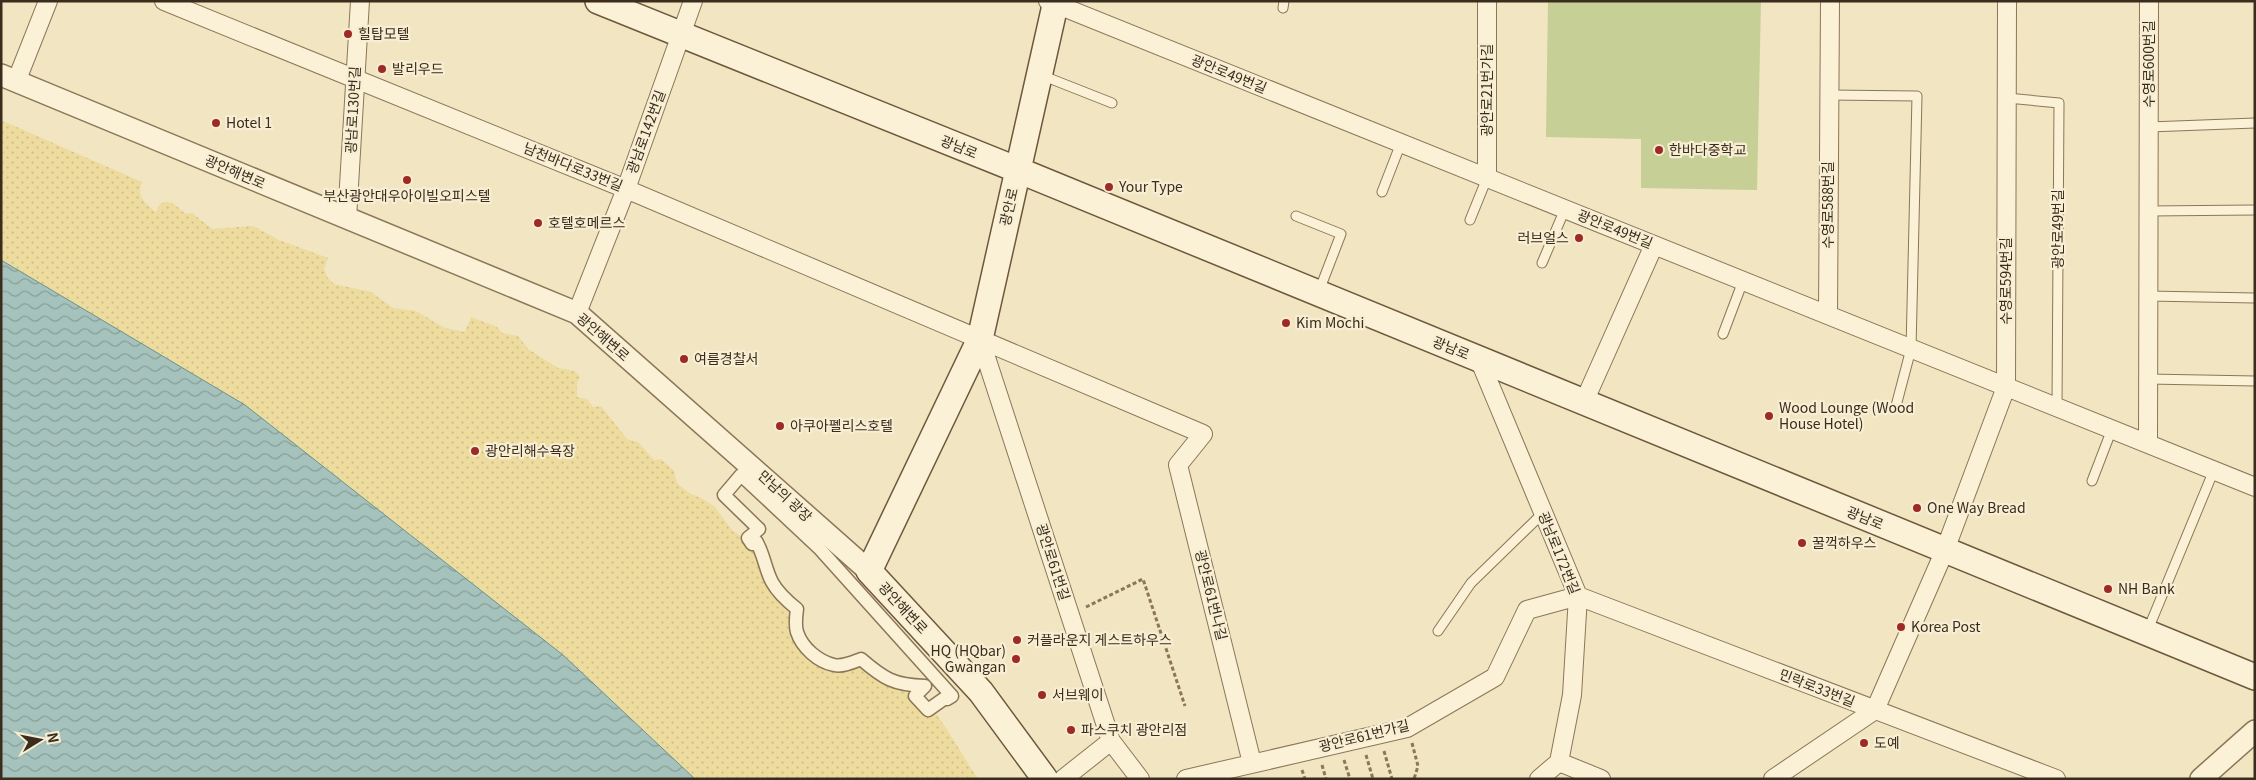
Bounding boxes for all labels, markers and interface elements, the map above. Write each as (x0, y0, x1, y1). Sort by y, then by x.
street label: 수영로600번길 (2138, 20, 2158, 108)
place label: 힐탑모텔 (358, 23, 410, 43)
marker: 힐탑모텔 (342, 28, 354, 40)
street label: 광안로21번가길 (1476, 44, 1496, 136)
street label: 광안로49번길 (1189, 49, 1270, 97)
place label: 발리우드 (392, 58, 444, 78)
marker: 발리우드 (376, 63, 388, 75)
street label: 광남로130번길 (340, 66, 364, 154)
street label: 광남로142번길 (621, 87, 669, 176)
place label: Hotel 1 (226, 112, 272, 132)
marker: Hotel 1 (210, 117, 222, 129)
street label: 광남로 (938, 130, 981, 163)
street label: 남천바다로33번길 (521, 137, 626, 195)
place label: 한바다중학교 (1669, 139, 1746, 159)
marker: 한바다중학교 (1653, 144, 1665, 156)
street label: 광안해변로 (202, 149, 269, 193)
street label: 수영로588번길 (1817, 161, 1837, 249)
marker: 부산광안대우아이빌오피스텔 (401, 174, 413, 186)
place label: Your Type (1118, 176, 1183, 196)
marker: Your Type (1103, 181, 1115, 193)
place label: 부산광안대우아이빌오피스텔 (323, 185, 491, 205)
street label: 광안로 (994, 186, 1022, 228)
street label: 광안로49번길 (2047, 189, 2067, 269)
street label: 광안로49번길 (1575, 204, 1656, 252)
place label: 호텔호메르스 (548, 212, 625, 232)
marker: 호텔호메르스 (532, 217, 544, 229)
place label: 러브얼스 (1517, 227, 1569, 247)
marker: 러브얼스 (1573, 232, 1585, 244)
street label: 수영로594번길 (1995, 237, 2015, 325)
street label: 광안해변로 (573, 308, 635, 365)
place label: Kim Mochi (1296, 312, 1364, 332)
marker: Kim Mochi (1280, 317, 1292, 329)
street label: 광남로 (1430, 331, 1473, 364)
place label: 여름경찰서 (694, 348, 758, 368)
marker: 여름경찰서 (678, 353, 690, 365)
place label: Wood Lounge (Wood House Hotel) (1779, 397, 1914, 433)
marker: Wood Lounge (Wood House Hotel) (1763, 410, 1775, 422)
place label: 아쿠아펠리스호텔 (790, 415, 893, 435)
marker: 아쿠아펠리스호텔 (774, 420, 786, 432)
place label: 광안리해수욕장 (485, 440, 575, 460)
marker: 광안리해수욕장 (469, 445, 481, 457)
street label: 만남의 광장 (754, 465, 817, 526)
place label: One Way Bread (1927, 497, 2026, 517)
street label: 광남로 (1844, 501, 1887, 534)
marker: One Way Bread (1911, 502, 1923, 514)
street label: 광남로172번길 (1534, 508, 1586, 597)
street label: 광안로61번길 (1032, 521, 1076, 603)
place label: 꿀꺽하우스 (1812, 532, 1877, 552)
marker: 꿀꺽하우스 (1796, 537, 1808, 549)
street label: 광안로61번나길 (1191, 547, 1233, 642)
street label: 광안해변로 (874, 577, 933, 638)
place label: NH Bank (2118, 578, 2175, 598)
marker: NH Bank (2102, 583, 2114, 595)
place label: Korea Post (1911, 616, 1981, 636)
marker: Korea Post (1895, 621, 1907, 633)
place label: 커플라운지 게스트하우스 (1027, 629, 1172, 649)
marker: 커플라운지 게스트하우스 (1011, 634, 1023, 646)
place label: HQ (HQbar) Gwangan (931, 640, 1006, 676)
marker: HQ (HQbar) Gwangan (1010, 653, 1022, 665)
street label: 민락로33번길 (1776, 663, 1858, 711)
place label: 서브웨이 (1052, 684, 1104, 704)
marker: 서브웨이 (1036, 689, 1048, 701)
street label: 광안로61번가길 (1316, 714, 1411, 756)
north arrow (15, 715, 65, 765)
place label: 파스쿠치 광안리점 (1081, 719, 1187, 739)
marker: 파스쿠치 광안리점 (1065, 724, 1077, 736)
text: N (43, 731, 65, 744)
place label: 도예 (1874, 732, 1900, 752)
marker: 도예 (1858, 737, 1870, 749)

